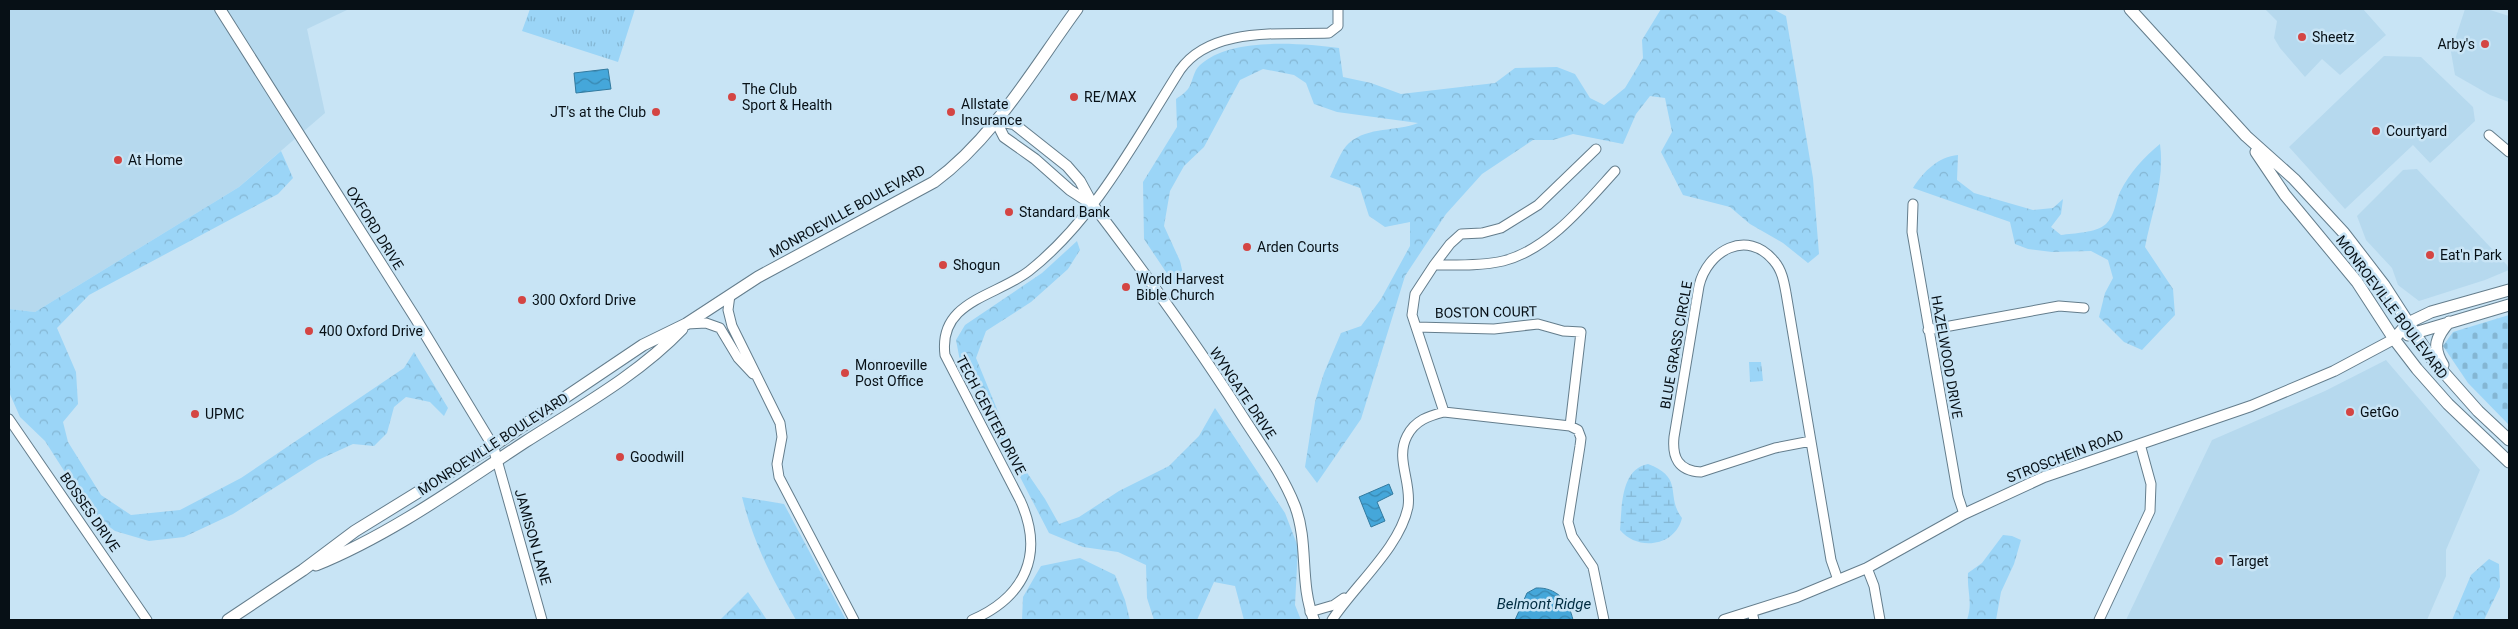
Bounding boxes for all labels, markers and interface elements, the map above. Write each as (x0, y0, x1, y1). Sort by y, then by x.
place label: Sheetz (2312, 29, 2354, 45)
marker: Sheetz (2296, 31, 2308, 43)
place label: Arby's (2437, 36, 2475, 52)
marker: Arby's (2479, 38, 2491, 50)
place label: The Club Sport & Health (742, 81, 832, 113)
place label: RE/MAX (1084, 89, 1137, 105)
marker: The Club Sport & Health (726, 91, 738, 103)
marker: RE/MAX (1068, 91, 1080, 103)
place label: Allstate Insurance (961, 96, 1022, 128)
place label: JT's at the Club (550, 104, 646, 120)
marker: JT's at the Club (650, 106, 662, 118)
marker: Allstate Insurance (945, 106, 957, 118)
place label: Courtyard (2386, 123, 2447, 139)
marker: Courtyard (2370, 125, 2382, 137)
place label: At Home (128, 152, 183, 168)
marker: At Home (112, 154, 124, 166)
street label: MONROEVILLE BOULEVARD (766, 161, 928, 261)
street label: OXFORD DRIVE (343, 183, 407, 273)
place label: Standard Bank (1019, 204, 1111, 220)
marker: Standard Bank (1003, 206, 1015, 218)
street label: MONROEVILLE BOULEVARD (2333, 232, 2451, 382)
place label: Arden Courts (1257, 239, 1339, 255)
marker: Arden Courts (1241, 241, 1253, 253)
place label: Eat'n Park (2440, 247, 2503, 263)
marker: Eat'n Park (2424, 249, 2436, 261)
place label: Shogun (953, 257, 1000, 273)
marker: Shogun (937, 259, 949, 271)
place label: World Harvest Bible Church (1136, 271, 1225, 303)
street label: BLUE GRASS CIRCLE (1657, 280, 1695, 410)
marker: World Harvest Bible Church (1120, 281, 1132, 293)
place label: 300 Oxford Drive (532, 292, 636, 308)
marker: 300 Oxford Drive (516, 294, 528, 306)
street label: HAZELWOOD DRIVE (1928, 294, 1966, 420)
street label: BOSTON COURT (1435, 303, 1538, 321)
place label: 400 Oxford Drive (319, 323, 423, 339)
marker: 400 Oxford Drive (303, 325, 315, 337)
street label: WYNGATE DRIVE (1206, 344, 1280, 442)
street label: TECH CENTER DRIVE (953, 353, 1029, 477)
place label: Monroeville Post Office (855, 357, 927, 389)
marker: Monroeville Post Office (839, 367, 851, 379)
street label: MONROEVILLE BOULEVARD (415, 389, 571, 499)
place label: GetGo (2360, 404, 2399, 420)
place label: UPMC (205, 406, 244, 422)
marker: GetGo (2344, 406, 2356, 418)
marker: UPMC (189, 408, 201, 420)
street label: STROSCHEIN ROAD (2004, 426, 2126, 486)
place label: Goodwill (630, 449, 684, 465)
marker: Goodwill (614, 451, 626, 463)
street label: BOSSES DRIVE (57, 469, 123, 555)
street label: JAMISON LANE (512, 487, 554, 587)
place label: Target (2229, 553, 2269, 569)
marker: Target (2213, 555, 2225, 567)
water label: Belmont Ridge (1497, 595, 1592, 613)

